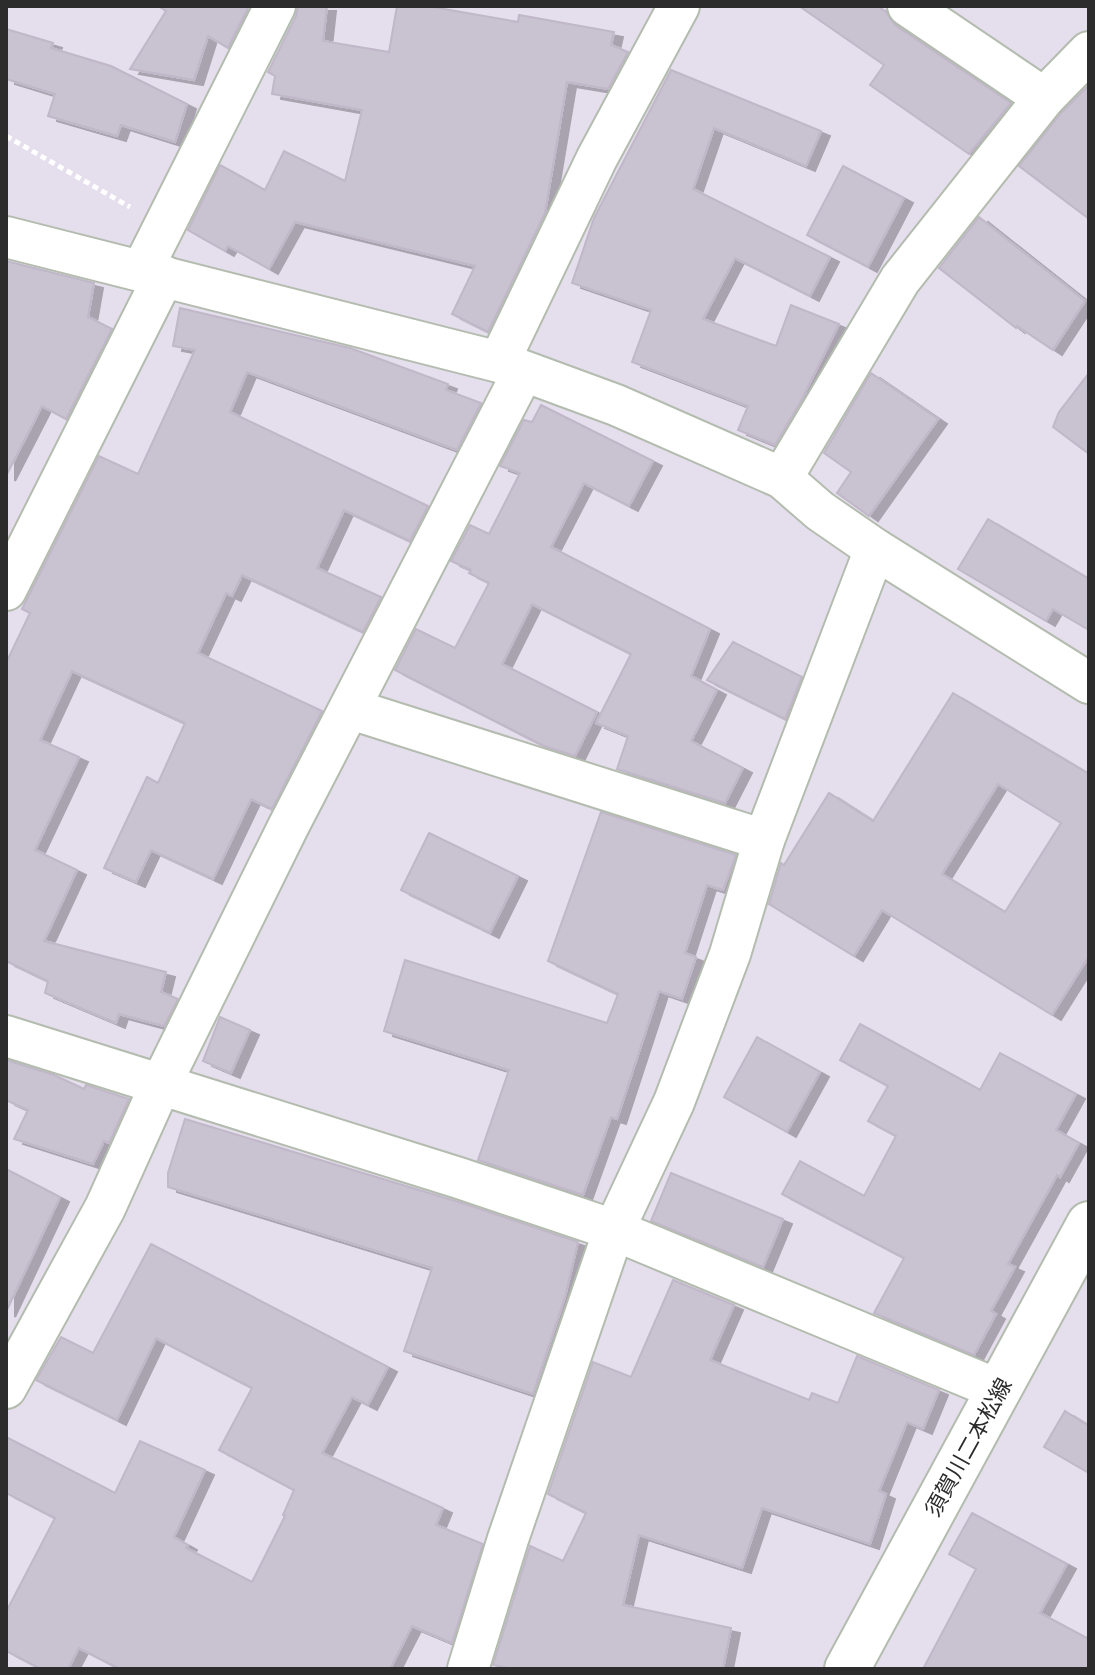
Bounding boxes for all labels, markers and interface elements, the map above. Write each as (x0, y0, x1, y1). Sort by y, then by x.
street label: 須賀川二本松線 (918, 1373, 1016, 1520)

